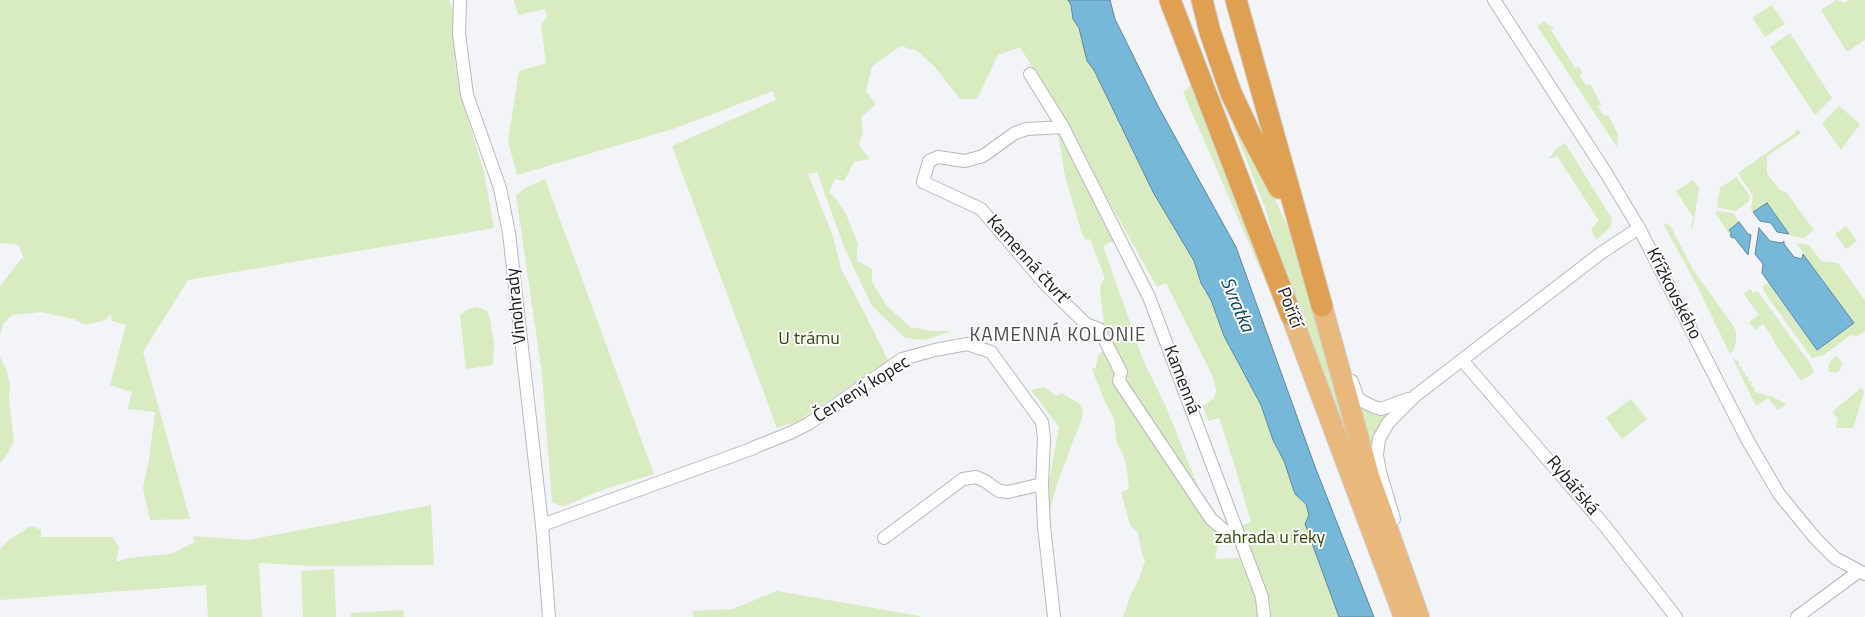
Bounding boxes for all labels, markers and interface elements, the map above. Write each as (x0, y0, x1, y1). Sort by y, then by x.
street label: Kamenná čtvrť (981, 211, 1073, 309)
street label: Křížkovského (1641, 245, 1705, 343)
street label: Vinohrady (502, 267, 532, 345)
water label: Svratka (1214, 274, 1258, 336)
street label: Poříčí (1271, 284, 1307, 332)
district label: KAMENNÁ KOLONIE (968, 325, 1148, 347)
park label: U trámu (778, 329, 840, 351)
street label: Kamenná (1158, 343, 1204, 417)
street label: Červený kopec (810, 352, 914, 428)
street label: Rybářská (1541, 452, 1603, 520)
park label: zahrada u řeky (1215, 528, 1325, 550)

